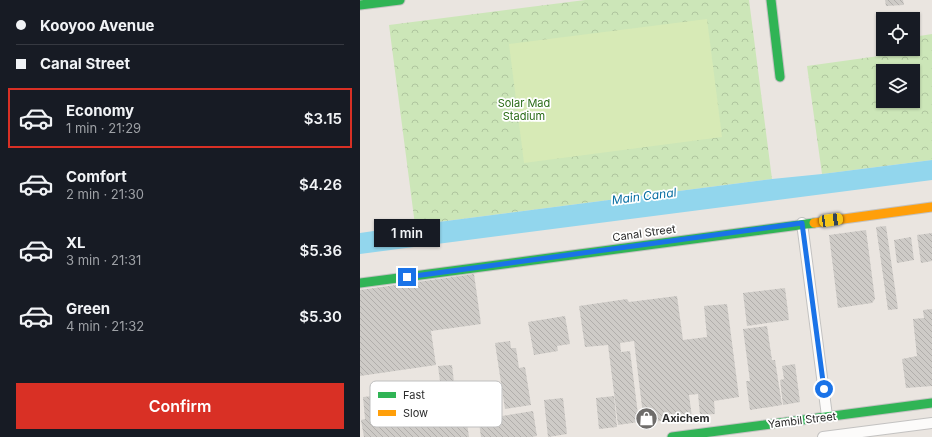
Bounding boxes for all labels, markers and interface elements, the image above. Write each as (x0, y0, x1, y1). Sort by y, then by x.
map controls (876, 12, 920, 108)
button: locate (876, 12, 920, 56)
text: Kooyoo Avenue (40, 16, 155, 35)
text: Canal Street (40, 54, 130, 73)
button: layers (876, 64, 920, 108)
park label: Solar Mad Stadium (498, 96, 550, 123)
icon: car (18, 100, 54, 136)
text: Economy (66, 101, 134, 120)
text: $3.15 (304, 109, 342, 128)
text: 1 min · 21:29 (66, 120, 141, 136)
icon: car (18, 166, 54, 202)
text: Comfort (66, 167, 127, 186)
text: $4.26 (299, 175, 342, 194)
water label: Main Canal (611, 185, 677, 207)
text: 2 min · 21:30 (66, 186, 144, 202)
car (818, 212, 844, 228)
callout: 1 min (374, 219, 440, 247)
street label: Canal Street (611, 222, 677, 244)
text: 1 min (391, 225, 423, 241)
icon: car (18, 232, 54, 268)
text: XL (66, 233, 86, 252)
text: $5.36 (300, 241, 342, 260)
text: 3 min · 21:31 (66, 252, 141, 268)
route end (398, 268, 416, 286)
icon: car (18, 298, 54, 334)
text: Green (66, 299, 110, 318)
text: $5.30 (299, 307, 342, 326)
text: 4 min · 21:32 (66, 318, 144, 334)
route start (815, 380, 833, 398)
legend (370, 381, 502, 427)
button: Confirm (16, 383, 344, 429)
text: Fast (403, 388, 425, 402)
shop icon: Axichem (634, 405, 660, 431)
text: Slow (403, 406, 428, 420)
street label: Yambil Street (767, 409, 837, 431)
place label: Axichem (662, 411, 710, 425)

